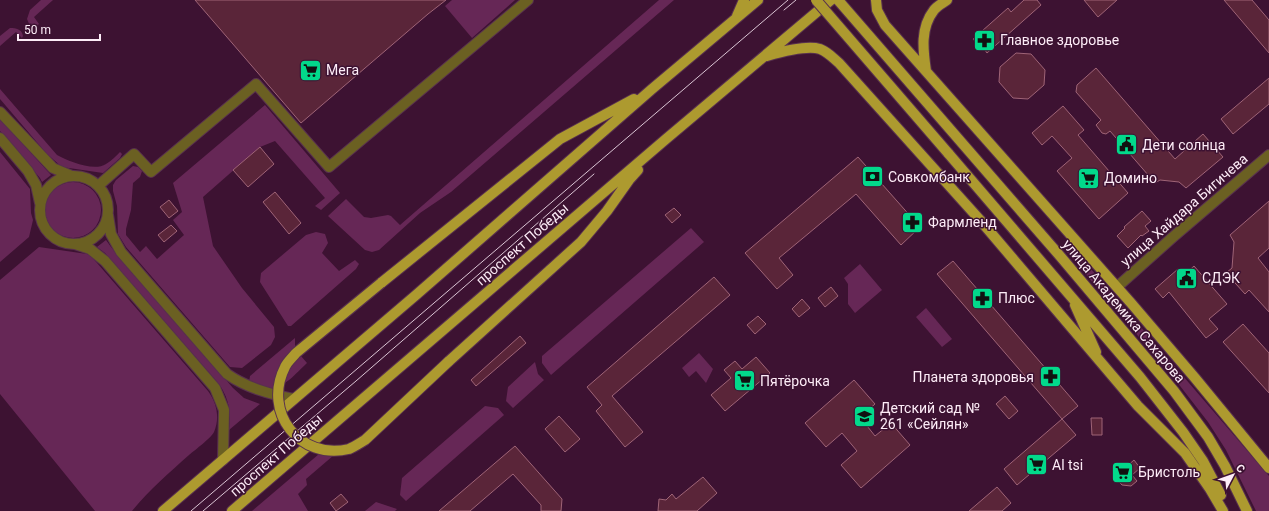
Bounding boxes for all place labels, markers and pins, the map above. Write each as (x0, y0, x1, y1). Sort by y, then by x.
pharmacy icon: Главное здоровье (971, 27, 997, 53)
place label: Главное здоровье (1000, 32, 1119, 48)
supermarket icon: Мега (297, 57, 323, 83)
place label: Мега (326, 62, 359, 78)
public building icon: Дети солнца (1114, 132, 1140, 158)
place label: Дети солнца (1142, 137, 1225, 153)
bank icon: Совкомбанк (859, 164, 885, 190)
supermarket icon: Домино (1076, 165, 1102, 191)
place label: Совкомбанк (888, 169, 970, 185)
place label: Домино (1104, 170, 1157, 186)
pharmacy icon: Фармленд (899, 209, 925, 235)
place label: Фармленд (928, 214, 997, 230)
public building icon: СДЭК (1173, 265, 1199, 291)
place label: СДЭК (1202, 270, 1240, 286)
pharmacy icon: Плюс (969, 285, 995, 311)
place label: Плюс (998, 290, 1035, 306)
pharmacy icon: Планета здоровья (1037, 364, 1063, 390)
supermarket icon: Пятёрочка (732, 368, 758, 394)
place label: Планета здоровья (912, 369, 1034, 385)
place label: Пятёрочка (760, 373, 830, 389)
place label: Детский сад № 261 «Сейлян» (880, 400, 980, 432)
school or university icon: Детский сад № 261 «Сейлян» (851, 403, 877, 429)
supermarket icon: Al tsi (1023, 452, 1049, 478)
place label: Al tsi (1052, 457, 1083, 473)
supermarket icon: Бристоль (1110, 459, 1136, 485)
place label: Бристоль (1138, 464, 1200, 480)

